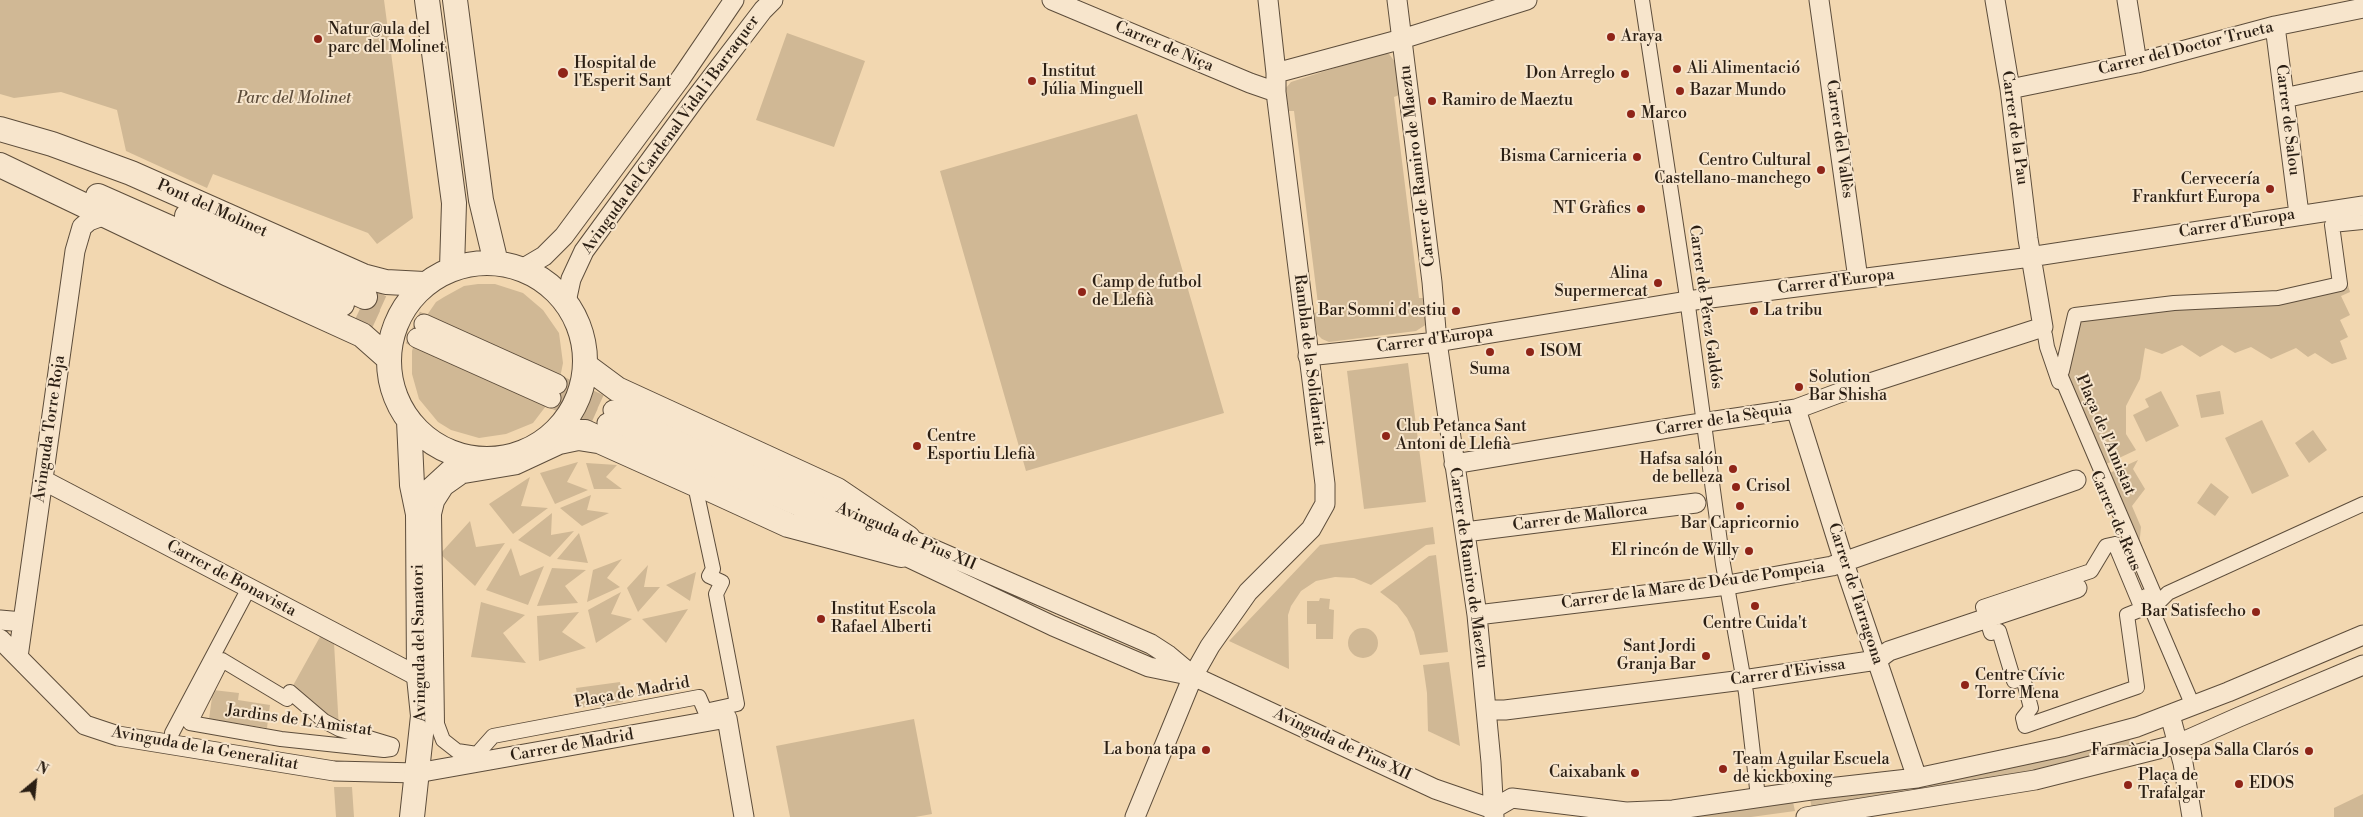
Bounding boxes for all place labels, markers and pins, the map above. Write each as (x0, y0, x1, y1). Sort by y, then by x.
place label: Natur@ula del parc del Molinet (328, 20, 445, 58)
place label: Araya (1621, 27, 1663, 47)
marker: Araya (1605, 31, 1617, 43)
marker: Natur@ula del parc del Molinet (312, 33, 324, 45)
place label: Hospital de l'Esperit Sant (574, 54, 671, 92)
place label: Ali Alimentació (1687, 59, 1800, 79)
place label: Institut Júlia Minguell (1042, 62, 1143, 100)
marker: Ali Alimentació (1671, 63, 1683, 75)
place label: Don Arreglo (1526, 64, 1615, 84)
marker: Hospital de l'Esperit Sant (556, 66, 570, 80)
marker: Don Arreglo (1619, 68, 1631, 80)
marker: Institut Júlia Minguell (1026, 75, 1038, 87)
place label: Bazar Mundo (1690, 81, 1786, 101)
marker: Bazar Mundo (1674, 85, 1686, 97)
place label: Ramiro de Maeztu (1442, 91, 1573, 111)
marker: Ramiro de Maeztu (1426, 95, 1438, 107)
place label: Marco (1641, 104, 1687, 124)
marker: Marco (1625, 108, 1637, 120)
place label: Bisma Carniceria (1500, 147, 1627, 167)
marker: Bisma Carniceria (1631, 151, 1643, 163)
place label: Centro Cultural Castellano-manchego (1654, 151, 1811, 189)
marker: Centro Cultural Castellano-manchego (1815, 164, 1827, 176)
place label: Cervecería Frankfurt Europa (2132, 170, 2260, 208)
marker: Cervecería Frankfurt Europa (2264, 183, 2276, 195)
place label: NT Gràfics (1553, 199, 1631, 219)
marker: NT Gràfics (1635, 203, 1647, 215)
place label: Alina Supermercat (1554, 264, 1648, 302)
place label: Camp de futbol de Llefià (1092, 273, 1202, 311)
marker: Alina Supermercat (1652, 277, 1664, 289)
marker: Camp de futbol de Llefià (1076, 286, 1088, 298)
place label: Bar Somni d'estiu (1318, 301, 1446, 321)
place label: La tribu (1764, 301, 1822, 321)
marker: Bar Somni d'estiu (1450, 305, 1462, 317)
marker: La tribu (1748, 305, 1760, 317)
place label: ISOM (1540, 342, 1582, 362)
marker: Suma (1484, 346, 1496, 358)
marker: ISOM (1524, 346, 1536, 358)
place label: Suma (1470, 360, 1510, 380)
place label: Solution Bar Shisha (1809, 368, 1887, 406)
marker: Solution Bar Shisha (1793, 381, 1805, 393)
place label: Club Petanca Sant Antoni de Llefià (1396, 417, 1527, 455)
place label: Centre Esportiu Llefià (927, 427, 1035, 465)
marker: Club Petanca Sant Antoni de Llefià (1380, 430, 1392, 442)
marker: Centre Esportiu Llefià (911, 440, 923, 452)
place label: Hafsa salón de belleza (1639, 450, 1723, 488)
marker: Hafsa salón de belleza (1727, 463, 1739, 475)
place label: Crisol (1746, 477, 1790, 497)
marker: Crisol (1730, 481, 1742, 493)
marker: Bar Capricornio (1734, 500, 1746, 512)
place label: Bar Capricornio (1681, 514, 1799, 534)
place label: El rincón de Willy (1611, 541, 1739, 561)
marker: El rincón de Willy (1743, 545, 1755, 557)
place label: Institut Escola Rafael Alberti (831, 600, 936, 638)
marker: Centre Cuida't (1749, 600, 1761, 612)
place label: Bar Satisfecho (2141, 602, 2246, 622)
marker: Bar Satisfecho (2250, 606, 2262, 618)
marker: Institut Escola Rafael Alberti (815, 613, 827, 625)
place label: Centre Cuida't (1703, 614, 1807, 634)
place label: Sant Jordi Granja Bar (1617, 637, 1696, 675)
marker: Sant Jordi Granja Bar (1700, 650, 1712, 662)
place label: Centre Cívic Torre Mena (1975, 666, 2065, 704)
marker: Centre Cívic Torre Mena (1959, 679, 1971, 691)
place label: La bona tapa (1104, 740, 1196, 760)
place label: Farmàcia Josepa Salla Clarós (2091, 741, 2299, 761)
marker: La bona tapa (1200, 744, 1212, 756)
marker: Farmàcia Josepa Salla Clarós (2303, 745, 2315, 757)
place label: Team Aguilar Escuela de kickboxing (1733, 750, 1890, 788)
place label: Caixabank (1549, 763, 1625, 783)
marker: Team Aguilar Escuela de kickboxing (1717, 763, 1729, 775)
place label: Plaça de Trafalgar (2138, 766, 2205, 804)
marker: Caixabank (1629, 767, 1641, 779)
place label: EDOS (2249, 774, 2294, 794)
marker: EDOS (2233, 778, 2245, 790)
marker: Plaça de Trafalgar (2122, 779, 2134, 791)

